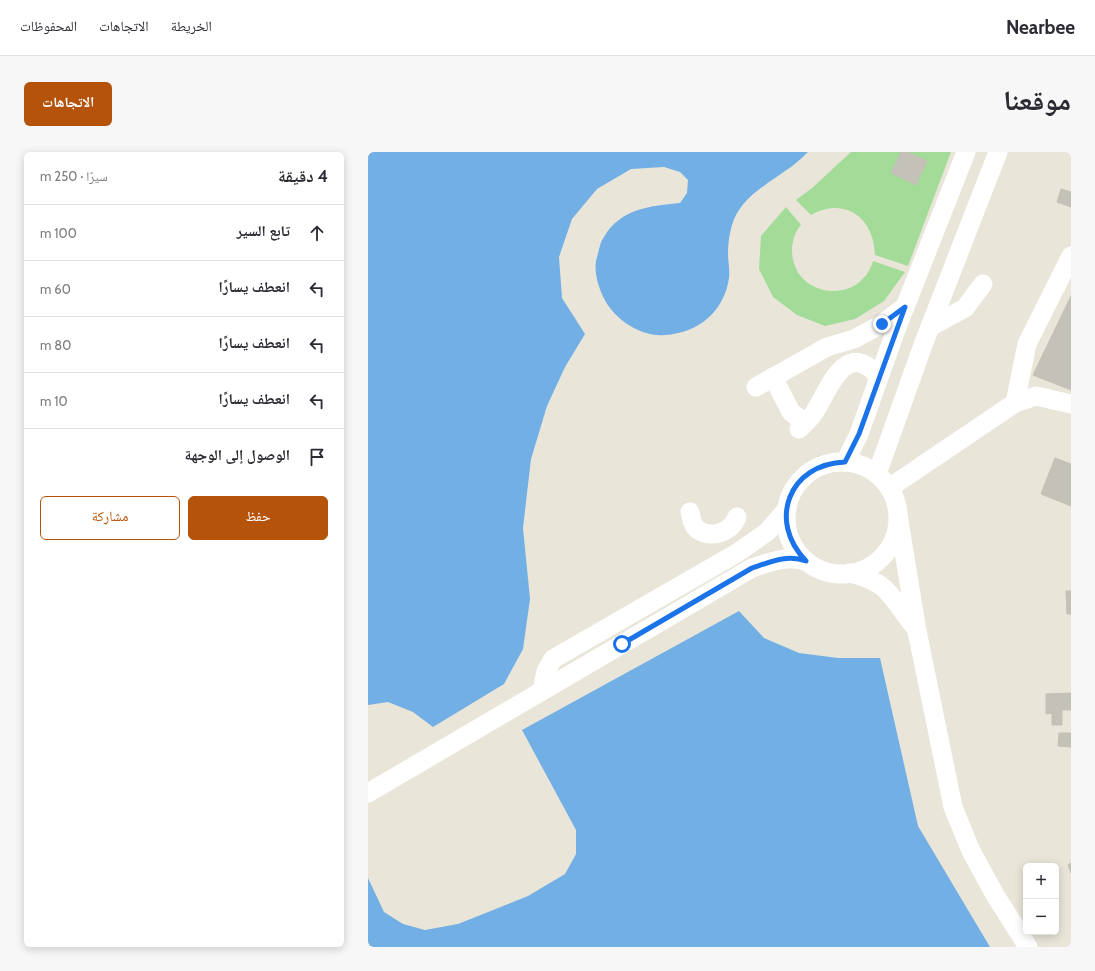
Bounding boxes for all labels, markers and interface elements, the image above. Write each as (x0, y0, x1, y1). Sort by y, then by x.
text: Nearbee (1006, 16, 1075, 39)
text: المحفوظات (20, 17, 77, 35)
text: الاتجاهات (99, 17, 149, 35)
text: الخريطة (171, 17, 212, 35)
button: الاتجاهات (24, 82, 112, 126)
text: موقعنا (1003, 83, 1071, 117)
text: 4 دقيقة (278, 166, 328, 186)
text: سيرًا · 250 m (40, 168, 108, 184)
text: تابع السير (237, 222, 290, 240)
icon: ahead (306, 222, 328, 244)
text: 100 m (40, 225, 77, 241)
text: انعطف يسارًا (219, 278, 290, 296)
icon: left (306, 278, 328, 300)
text: 60 m (40, 281, 71, 297)
route end (873, 315, 891, 333)
text: انعطف يسارًا (219, 334, 290, 352)
icon: left (306, 334, 328, 356)
text: 80 m (40, 337, 71, 353)
text: انعطف يسارًا (219, 390, 290, 408)
icon: left (306, 390, 328, 412)
text: 10 m (40, 393, 68, 409)
text: الوصول إلى الوجهة (185, 446, 290, 464)
icon: arrive (306, 446, 328, 468)
button: مشاركة (40, 496, 180, 540)
button: حفظ (188, 496, 328, 540)
route start (613, 635, 631, 653)
map controls (1023, 863, 1059, 935)
button: + (1023, 863, 1059, 899)
button: − (1023, 899, 1059, 935)

